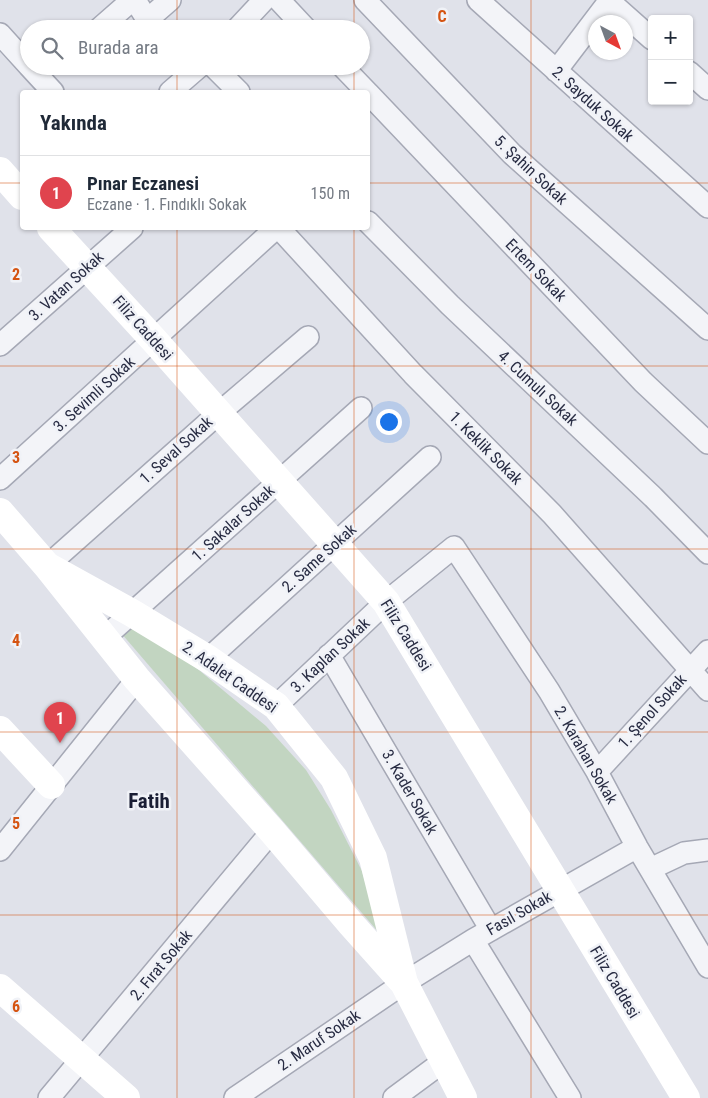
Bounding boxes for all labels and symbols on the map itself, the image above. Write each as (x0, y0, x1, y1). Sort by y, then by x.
text: C (437, 7, 447, 26)
north arrow (588, 15, 633, 60)
street label: 2. Sayduk Sokak (548, 62, 638, 146)
street label: 5. Şahin Sokak (491, 131, 572, 209)
street label: Ertem Sokak (502, 235, 571, 306)
street label: 3. Vatan Sokak (25, 247, 108, 325)
text: 2 (12, 265, 20, 284)
street label: Filiz Caddesi (109, 292, 177, 364)
street label: 4. Cumulı Sokak (494, 346, 582, 430)
street label: 3. Sevimli Sokak (49, 352, 139, 436)
street label: 1. Keklik Sokak (445, 407, 527, 489)
your location (376, 409, 402, 435)
street label: 1. Seval Sokak (136, 412, 217, 488)
text: 3 (12, 448, 20, 467)
street label: 1. Sakalar Sokak (188, 480, 279, 565)
street label: 2. Same Sokak (278, 519, 361, 596)
street label: Filiz Caddesi (377, 596, 435, 674)
street label: 3. Kaplan Sokak (286, 613, 374, 696)
text: 4 (12, 631, 20, 650)
street label: 2. Adalet Caddesi (179, 637, 281, 717)
street label: 1. Şenol Sokak (614, 669, 691, 752)
pin: 1 (44, 702, 76, 743)
street label: 2. Karahan Sokak (550, 703, 622, 808)
street label: 3. Kader Sokak (378, 746, 442, 838)
district label: Fatih (128, 789, 170, 813)
text: 5 (12, 814, 20, 833)
street label: Fasıl Sokak (483, 886, 556, 939)
street label: 2. Fırat Sokak (126, 925, 197, 1004)
street label: Filiz Caddesi (586, 943, 644, 1021)
text: 6 (12, 997, 20, 1016)
street label: 2. Maruf Sokak (274, 1005, 364, 1075)

